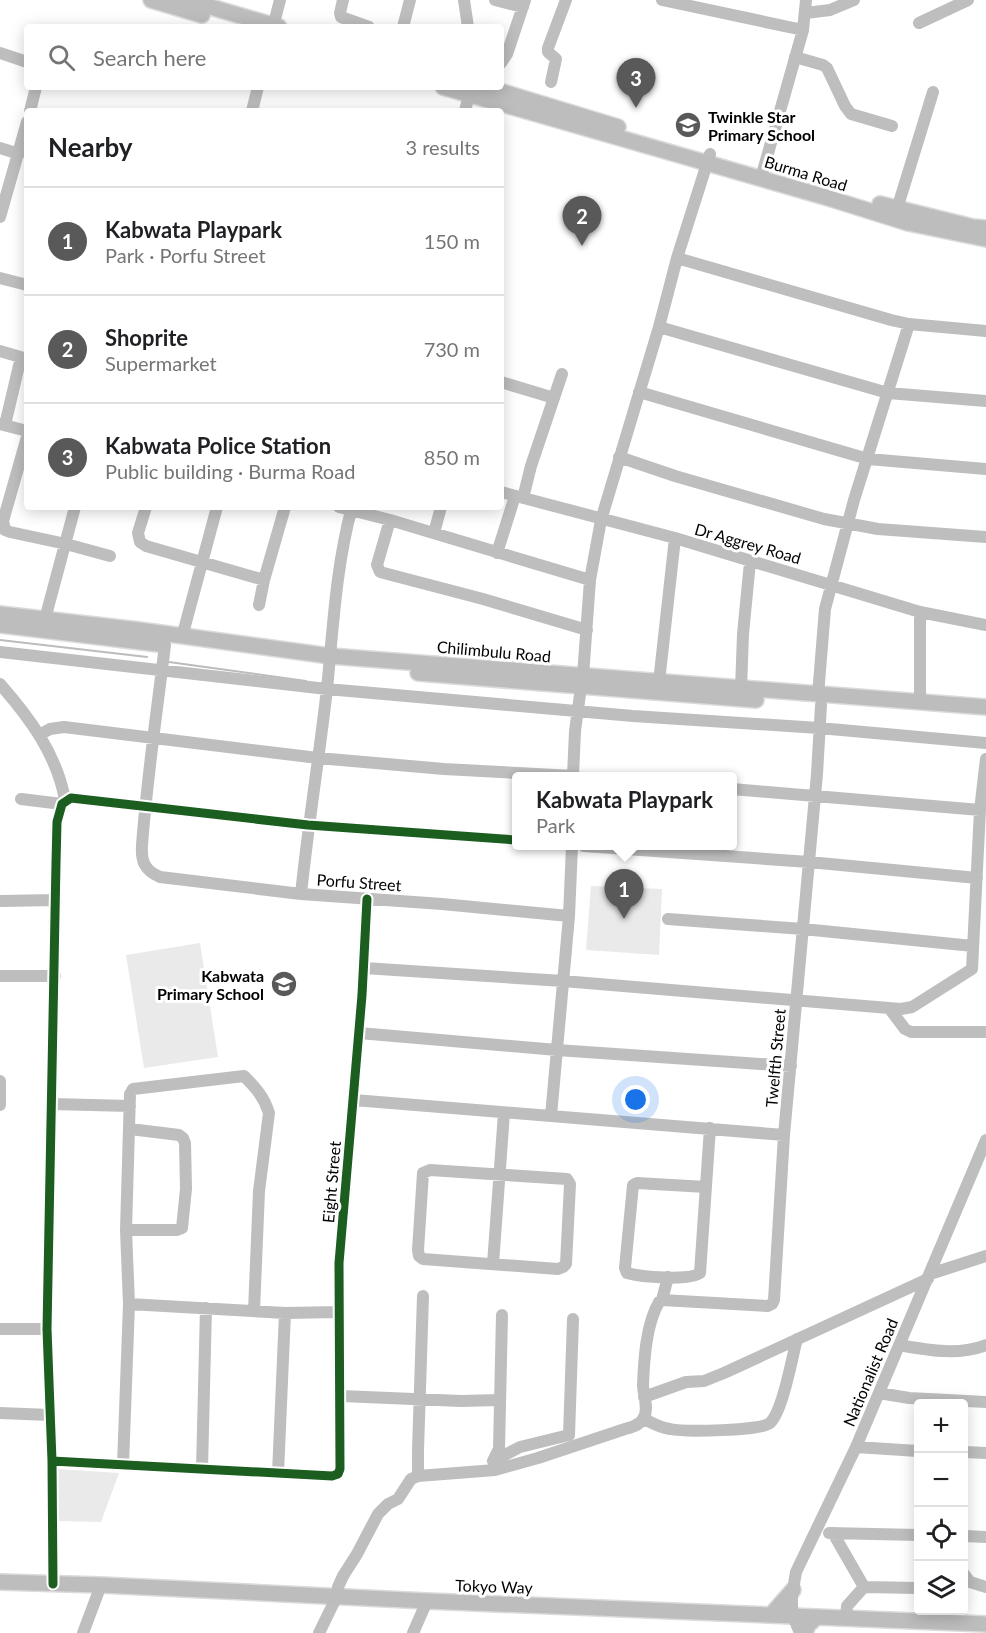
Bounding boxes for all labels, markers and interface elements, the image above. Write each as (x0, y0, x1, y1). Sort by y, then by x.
search box (24, 24, 504, 90)
icon: search (45, 41, 78, 74)
text: Search here (93, 44, 206, 71)
pin: 3 (616, 58, 656, 108)
place label: Twinkle Star Primary School (708, 107, 815, 144)
school or university icon: Twinkle Star Primary School (673, 110, 703, 140)
text: Nearby (48, 131, 133, 163)
text: 3 results (405, 135, 480, 159)
street label: Burma Road (762, 151, 850, 195)
pin: 2 (562, 196, 602, 246)
text: Kabwata Playpark (105, 216, 282, 243)
text: 1 (62, 229, 73, 253)
text: 150 m (424, 229, 480, 253)
text: Park · Porfu Street (105, 243, 266, 267)
text: Shoprite (105, 324, 188, 351)
text: 2 (62, 337, 73, 361)
text: 730 m (424, 337, 480, 361)
text: Supermarket (105, 351, 217, 375)
text: Kabwata Police Station (105, 432, 331, 459)
text: 3 (62, 445, 73, 469)
text: 850 m (424, 445, 480, 469)
text: Public building · Burma Road (105, 459, 355, 483)
street label: Dr Aggrey Road (693, 519, 803, 567)
street label: Chilimbulu Road (436, 637, 552, 665)
popup (512, 772, 737, 850)
text: Kabwata Playpark (536, 786, 713, 813)
text: Park (536, 813, 575, 837)
street label: Porfu Street (316, 870, 402, 894)
pin: 1 (604, 870, 644, 919)
place label: Kabwata Primary School (157, 966, 264, 1003)
school or university icon: Kabwata Primary School (269, 969, 299, 999)
street label: Twelfth Street (761, 1008, 789, 1108)
your location (621, 1085, 650, 1114)
street label: Eight Street (318, 1140, 344, 1224)
street label: Nationalist Road (839, 1315, 901, 1429)
map controls (914, 1399, 968, 1615)
button: + (914, 1399, 968, 1453)
button: − (914, 1453, 968, 1507)
button: locate (914, 1507, 968, 1561)
button: layers (914, 1561, 968, 1615)
street label: Tokyo Way (455, 1575, 534, 1597)

